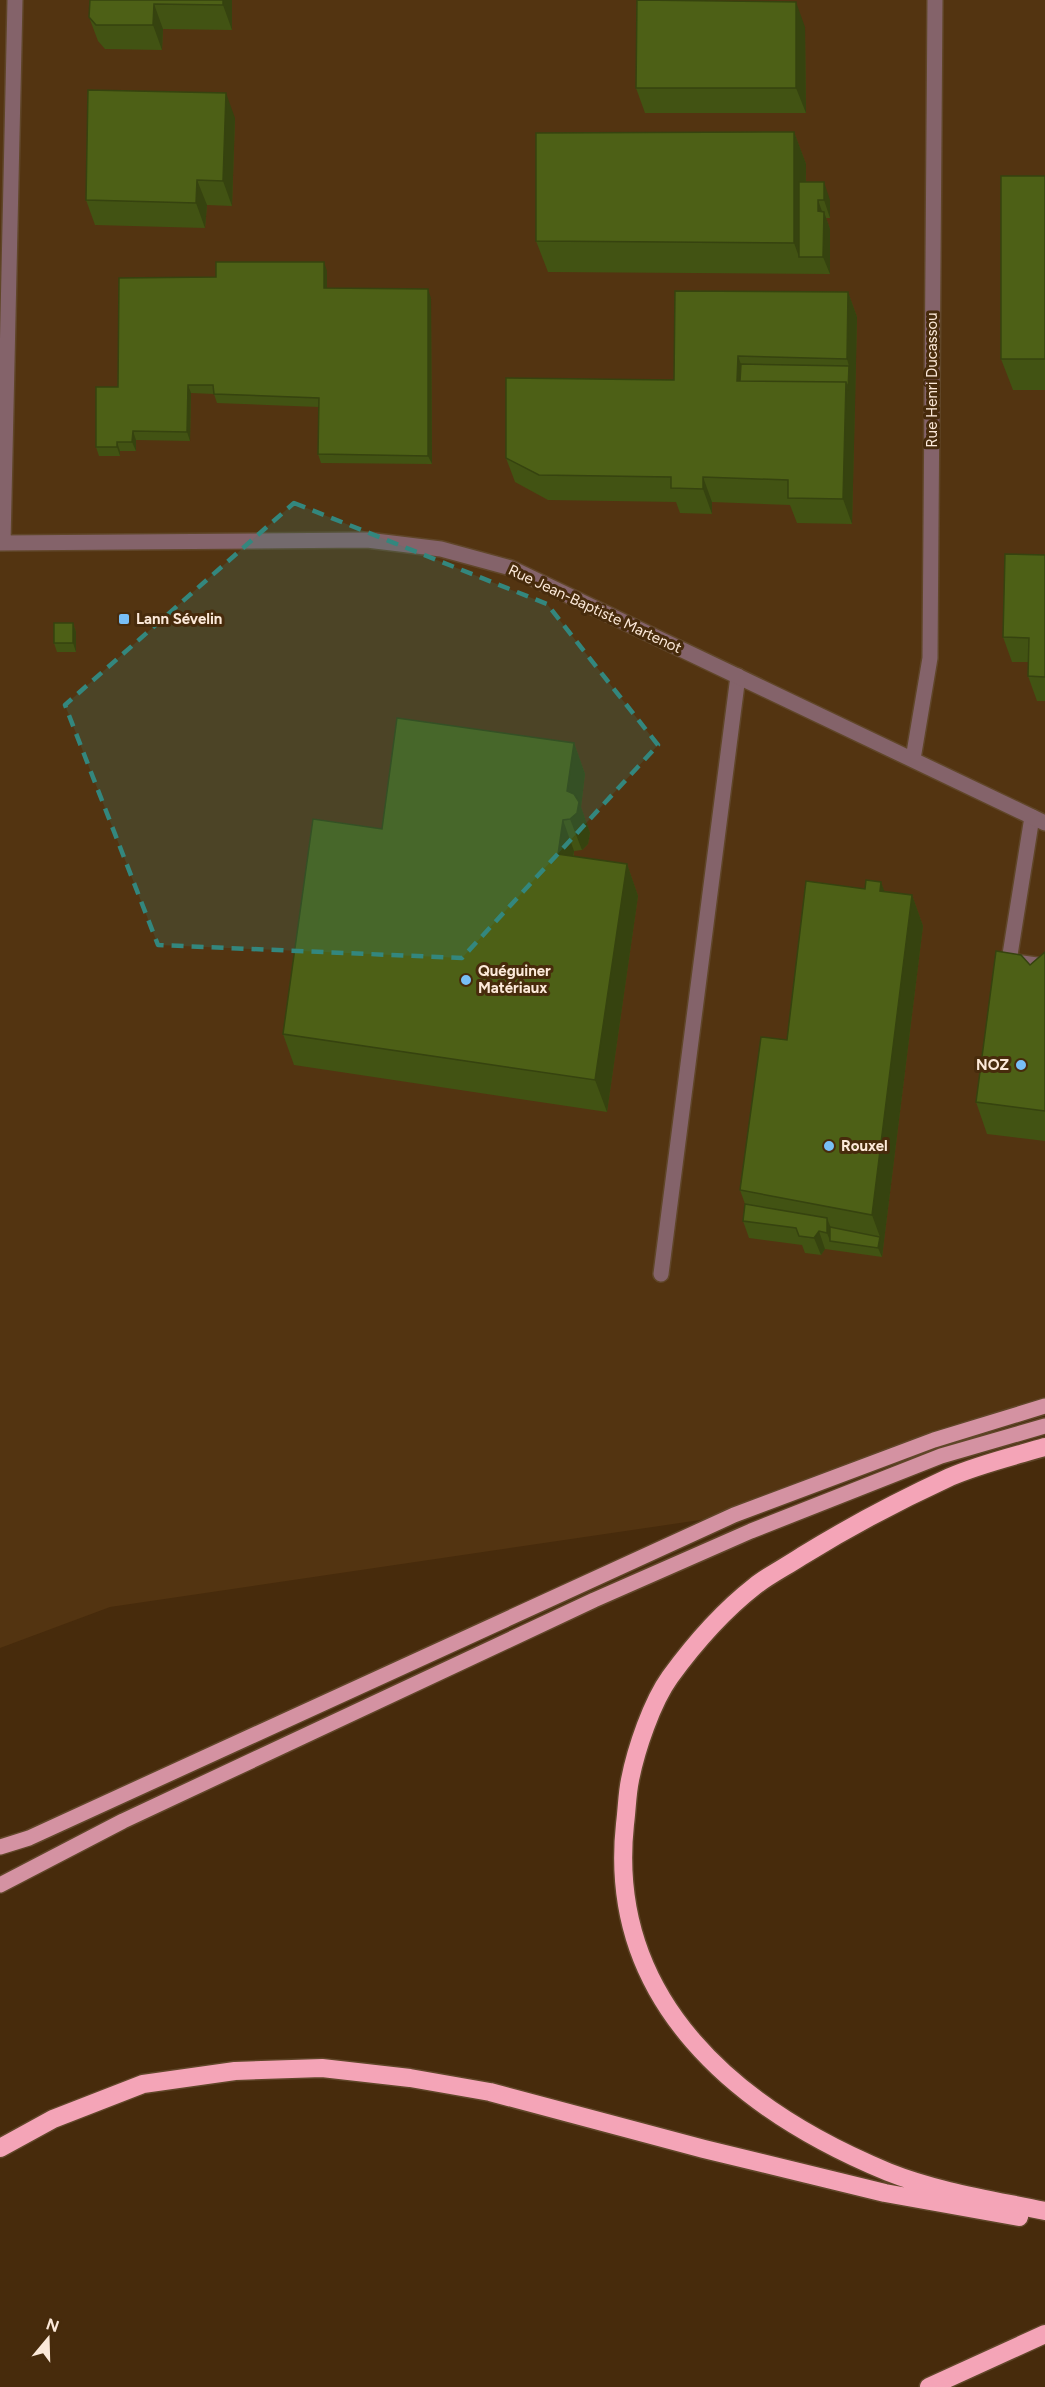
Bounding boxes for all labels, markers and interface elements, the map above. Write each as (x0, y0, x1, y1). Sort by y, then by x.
street label: Rue Henri Ducassou (923, 312, 941, 448)
street label: Rue Jean-Baptiste Martenot (505, 561, 685, 657)
place label: Lann Sévelin (136, 610, 222, 628)
marker: Lann Sévelin (117, 612, 131, 626)
place label: Quéguiner Matériaux (478, 962, 551, 997)
marker: Quéguiner Matériaux (459, 973, 473, 987)
place label: NOZ (976, 1056, 1009, 1074)
marker: NOZ (1014, 1058, 1028, 1072)
place label: Rouxel (841, 1137, 888, 1155)
marker: Rouxel (822, 1139, 836, 1153)
north arrow (18, 2309, 78, 2369)
text: N (44, 2314, 62, 2336)

